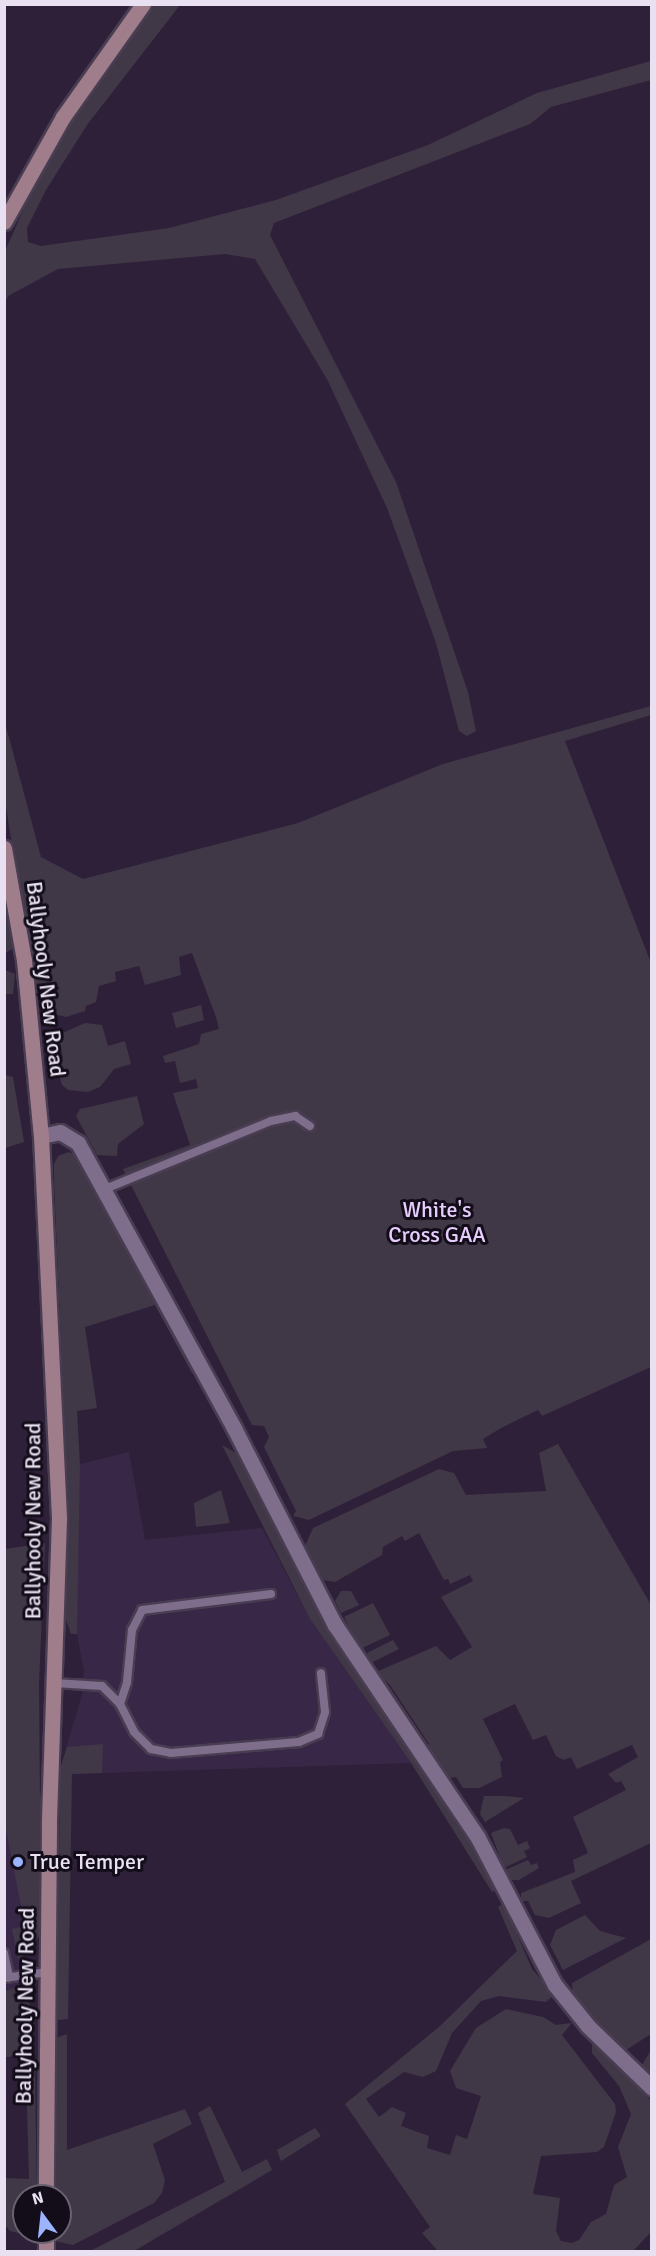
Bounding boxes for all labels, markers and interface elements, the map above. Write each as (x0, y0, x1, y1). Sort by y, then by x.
street label: Ballyhooly New Road (21, 880, 71, 1078)
park label: White's Cross GAA (388, 1196, 486, 1248)
street label: Ballyhooly New Road (20, 1423, 46, 1619)
place label: True Temper (30, 1849, 144, 1875)
marker: True Temper (11, 1855, 25, 1869)
street label: Ballyhooly New Road (10, 1907, 40, 2105)
north arrow (12, 2184, 72, 2244)
text: N (30, 2187, 46, 2210)

